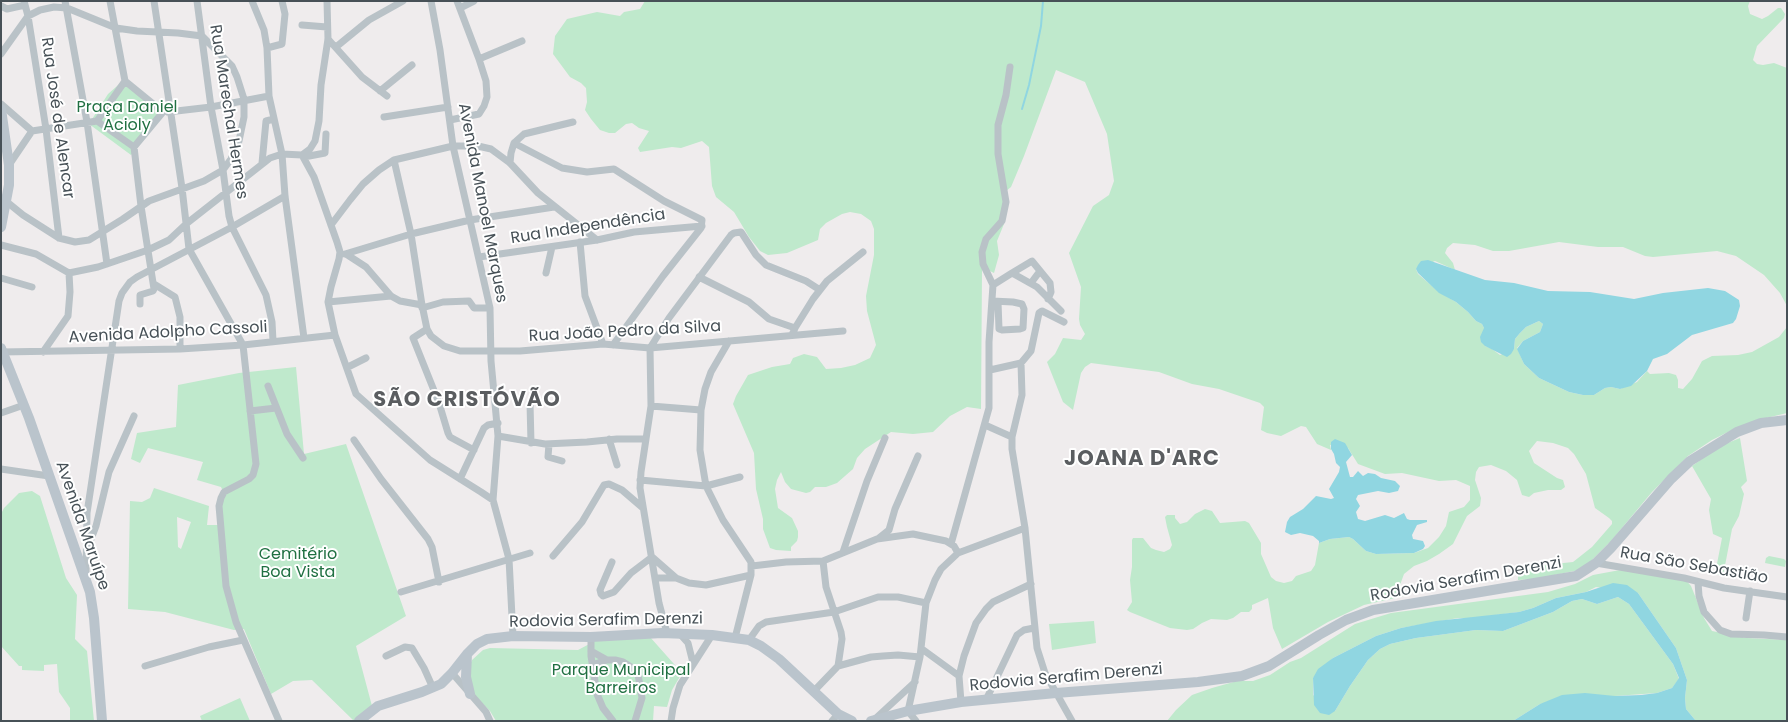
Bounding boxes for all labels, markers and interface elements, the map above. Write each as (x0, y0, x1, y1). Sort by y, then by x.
street label: Rua Marechal Hermes (205, 23, 251, 201)
street label: Rua José de Alencar (36, 36, 78, 200)
park label: Praça Daniel Acioly (76, 98, 178, 136)
street label: Avenida Manoel Marques (453, 102, 511, 304)
street label: Rua Independência (509, 205, 667, 249)
street label: Rua João Pedro da Silva (528, 317, 722, 347)
street label: Avenida Adolpho Cassoli (68, 318, 268, 348)
district label: SÃO CRISTÓVÃO (372, 388, 562, 414)
district label: JOANA D'ARC (1063, 447, 1221, 473)
street label: Avenida Maruípe (51, 459, 113, 593)
street label: Rua São Sebastião (1619, 544, 1769, 588)
park label: Cemitério Boa Vista (259, 545, 337, 583)
street label: Rodovia Serafim Derenzi (1369, 554, 1563, 606)
street label: Rodovia Serafim Derenzi (509, 610, 703, 632)
street label: Rodovia Serafim Derenzi (969, 660, 1163, 696)
park label: Parque Municipal Barreiros (552, 661, 690, 699)

